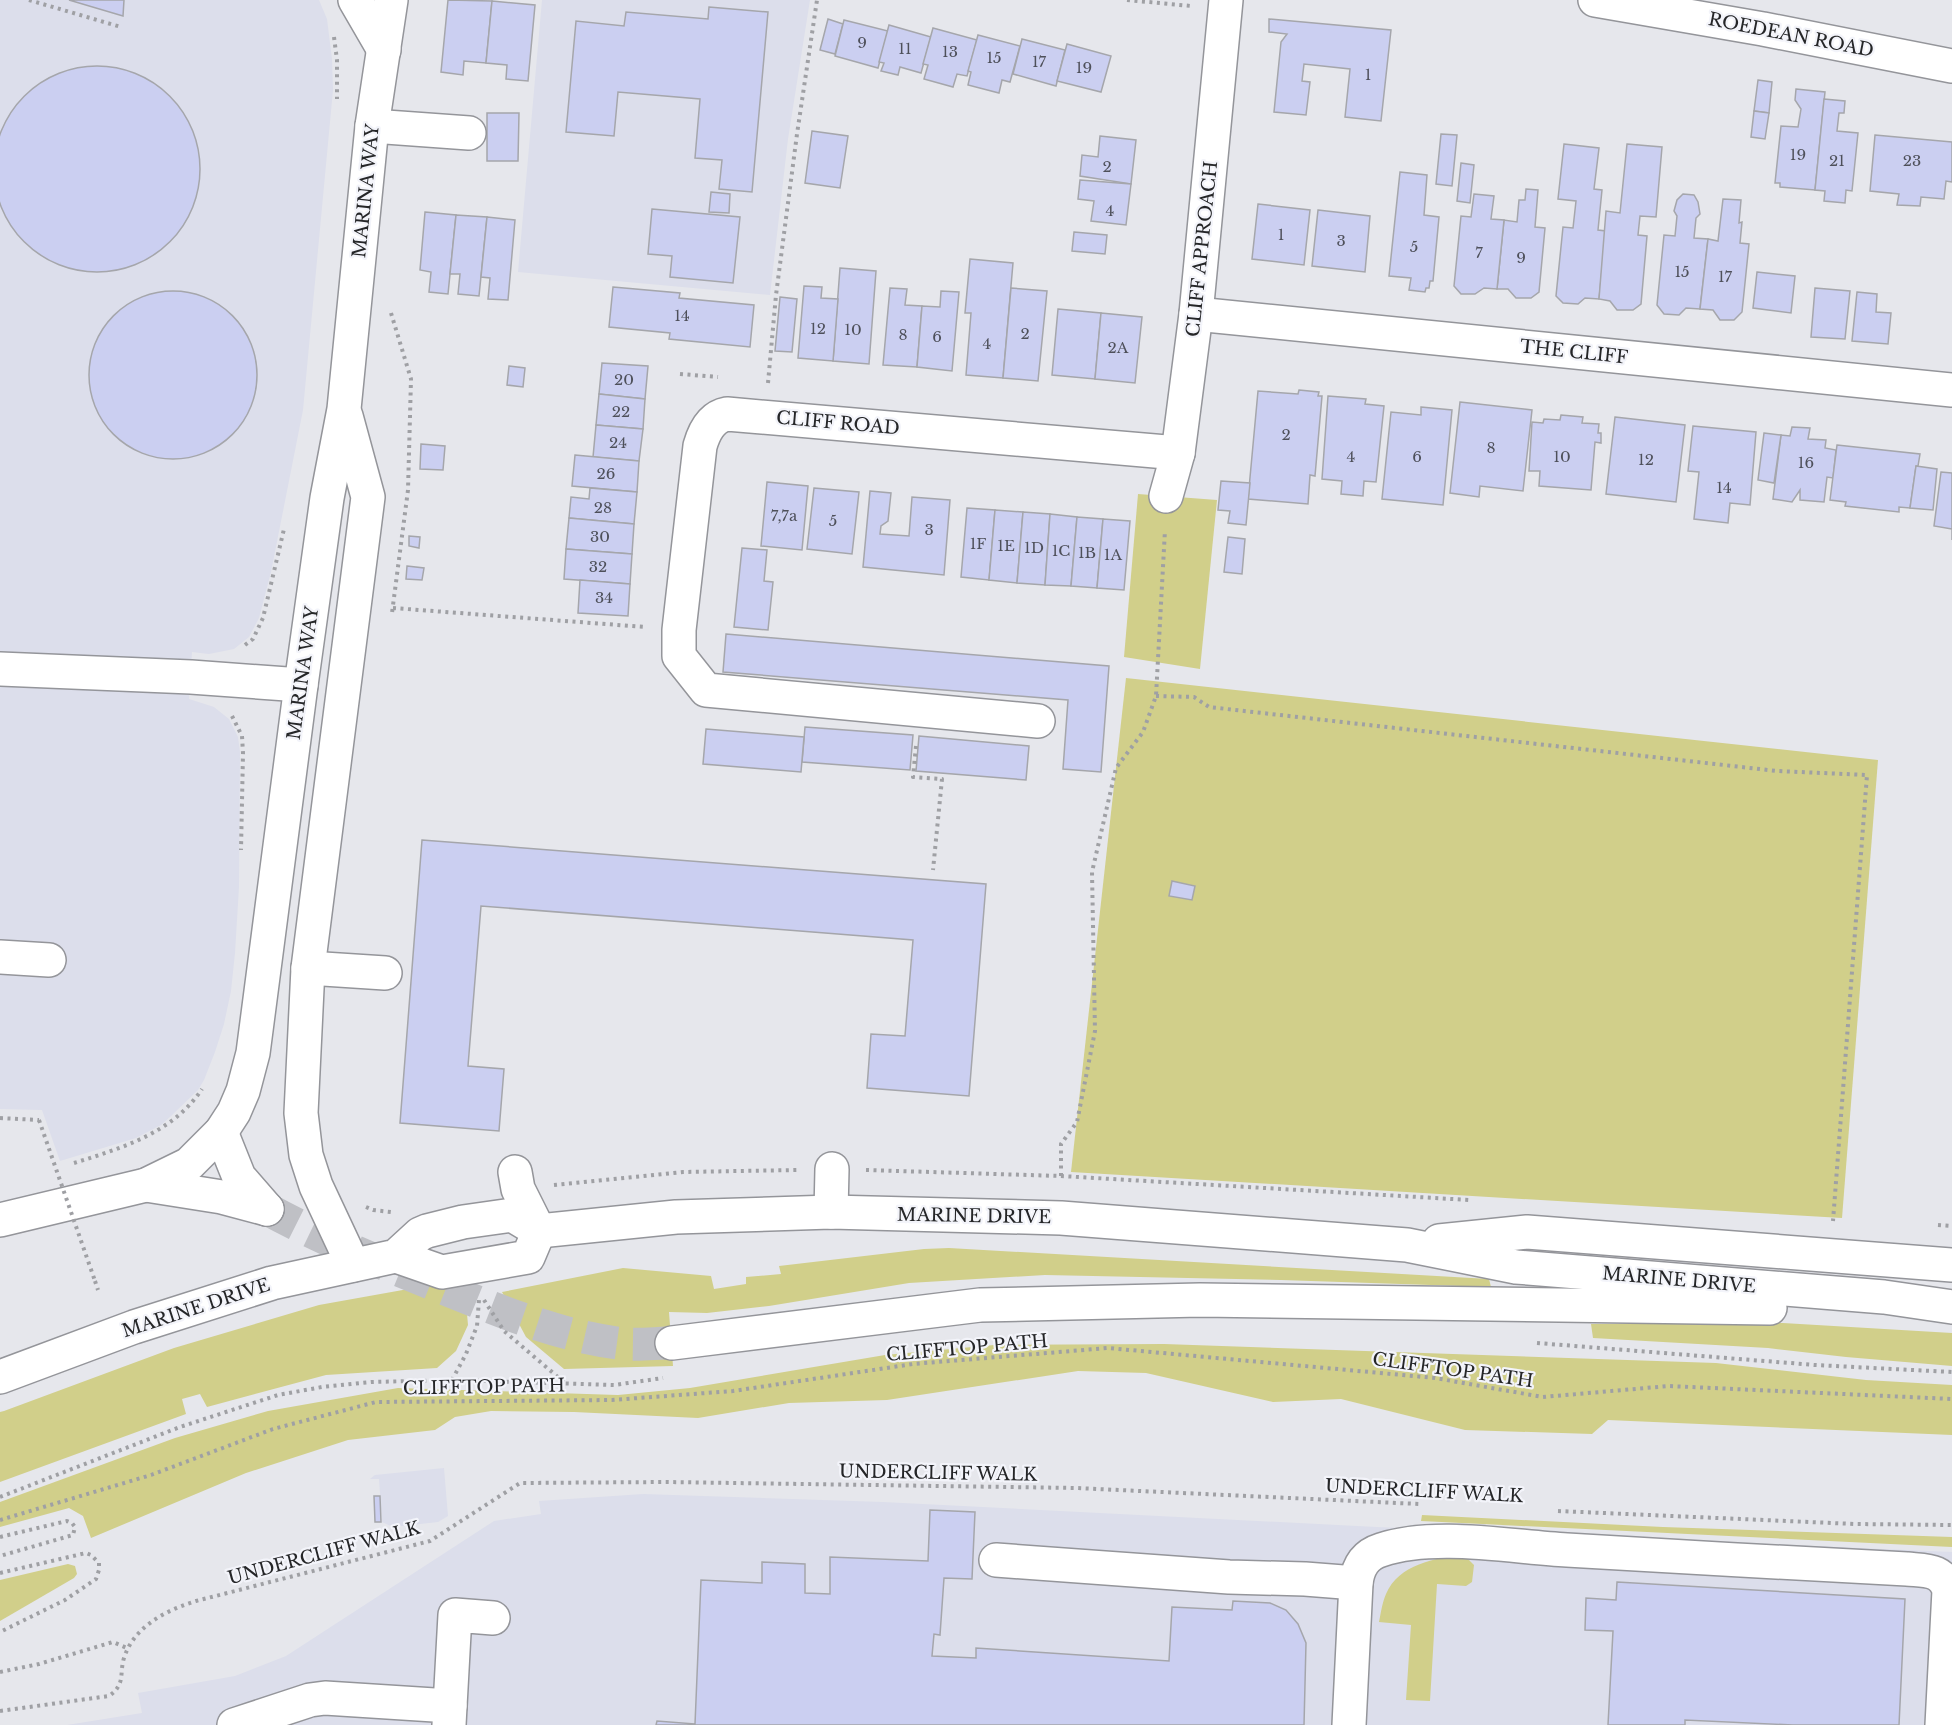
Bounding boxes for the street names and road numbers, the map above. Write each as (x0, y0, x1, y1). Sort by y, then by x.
street label: ROEDEAN ROAD (1706, 8, 1876, 62)
street label: MARINA WAY (348, 122, 384, 259)
street label: CLIFF APPROACH (1182, 160, 1222, 338)
street label: THE CLIFF (1519, 335, 1629, 369)
street label: CLIFF ROAD (775, 407, 901, 439)
street label: MARINA WAY (283, 604, 323, 741)
street label: MARINE DRIVE (897, 1204, 1051, 1228)
street label: MARINE DRIVE (1601, 1262, 1757, 1298)
street label: MARINE DRIVE (119, 1274, 273, 1342)
street label: CLIFFTOP PATH (885, 1330, 1049, 1366)
street label: CLIFFTOP PATH (1371, 1348, 1535, 1392)
street label: CLIFFTOP PATH (403, 1375, 565, 1399)
street label: UNDERCLIFF WALK (839, 1460, 1038, 1486)
street label: UNDERCLIFF WALK (1324, 1475, 1525, 1507)
street label: UNDERCLIFF WALK (225, 1516, 424, 1589)

